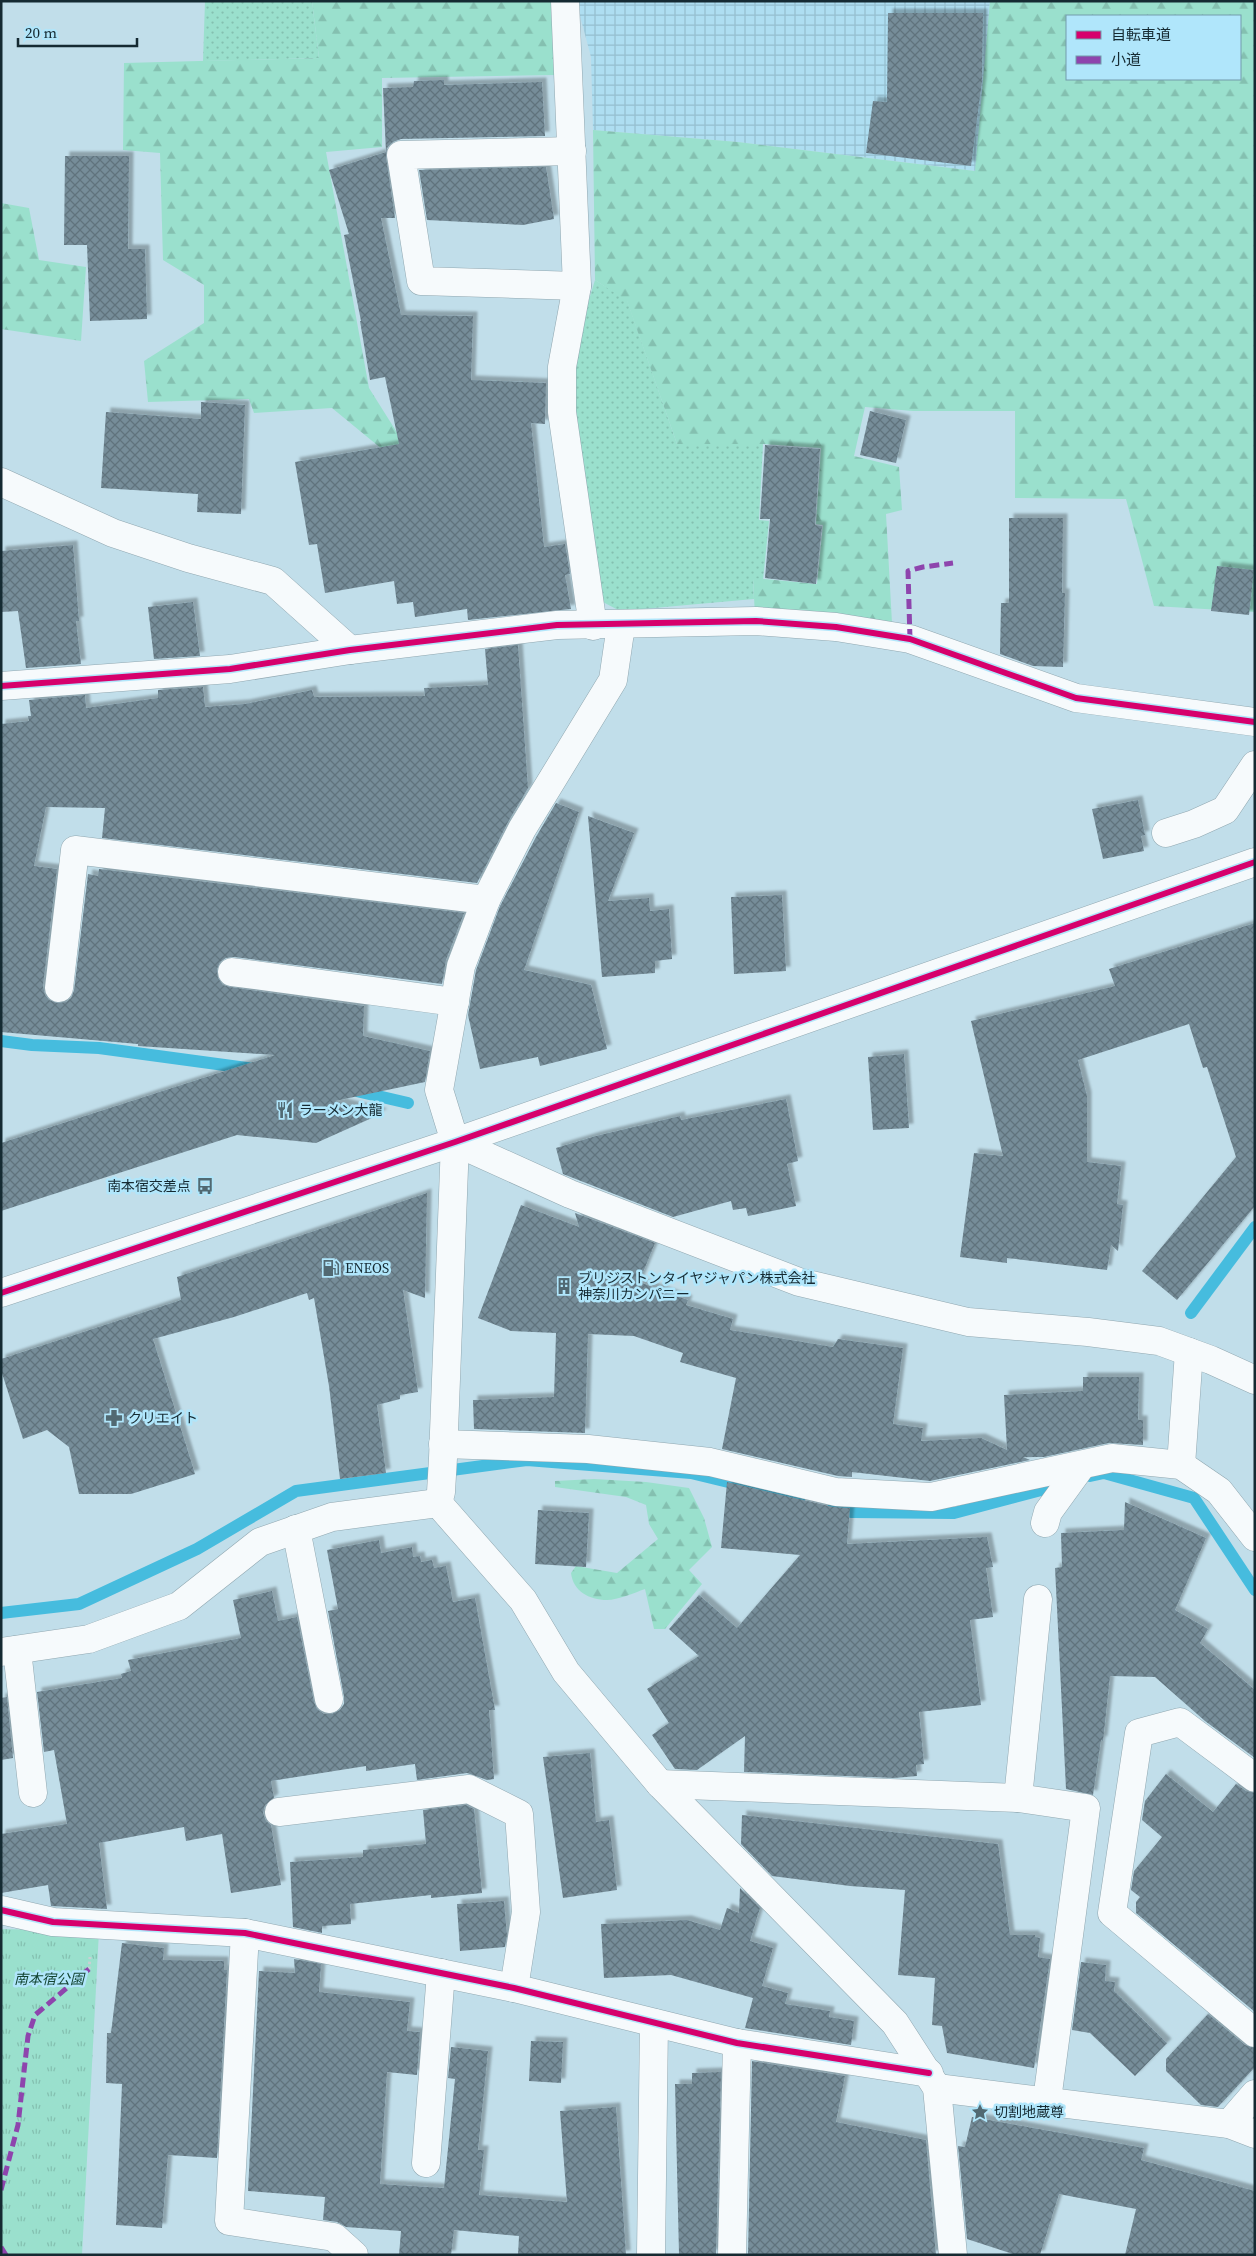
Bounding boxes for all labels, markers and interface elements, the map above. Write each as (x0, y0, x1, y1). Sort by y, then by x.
scale bar (18, 15, 136, 47)
legend (1066, 15, 1241, 80)
text: 20 m (25, 22, 57, 43)
text: 自転車道 (1111, 24, 1171, 45)
text: 小道 (1111, 49, 1141, 70)
restaurant icon: ラーメン大龍 (275, 1100, 295, 1120)
place label: ラーメン大龍 (299, 1100, 382, 1120)
place label: 南本宿交差点 (107, 1176, 191, 1196)
bus stop icon: 南本宿交差点 (195, 1176, 215, 1196)
fuel station icon: ENEOS (321, 1258, 341, 1278)
place label: ENEOS (345, 1258, 389, 1278)
place label: ブリジストンタイヤジャパン株式会社 神奈川カンパニー (578, 1268, 816, 1304)
building icon: ブリジストンタイヤジャパン株式会社 神奈川カンパニー (554, 1276, 574, 1296)
pharmacy icon: クリエイト (104, 1408, 124, 1428)
place label: クリエイト (128, 1408, 198, 1428)
park label: 南本宿公園 (14, 1969, 86, 1989)
place icon: 切割地蔵尊 (970, 2102, 990, 2122)
place label: 切割地蔵尊 (994, 2102, 1064, 2122)

